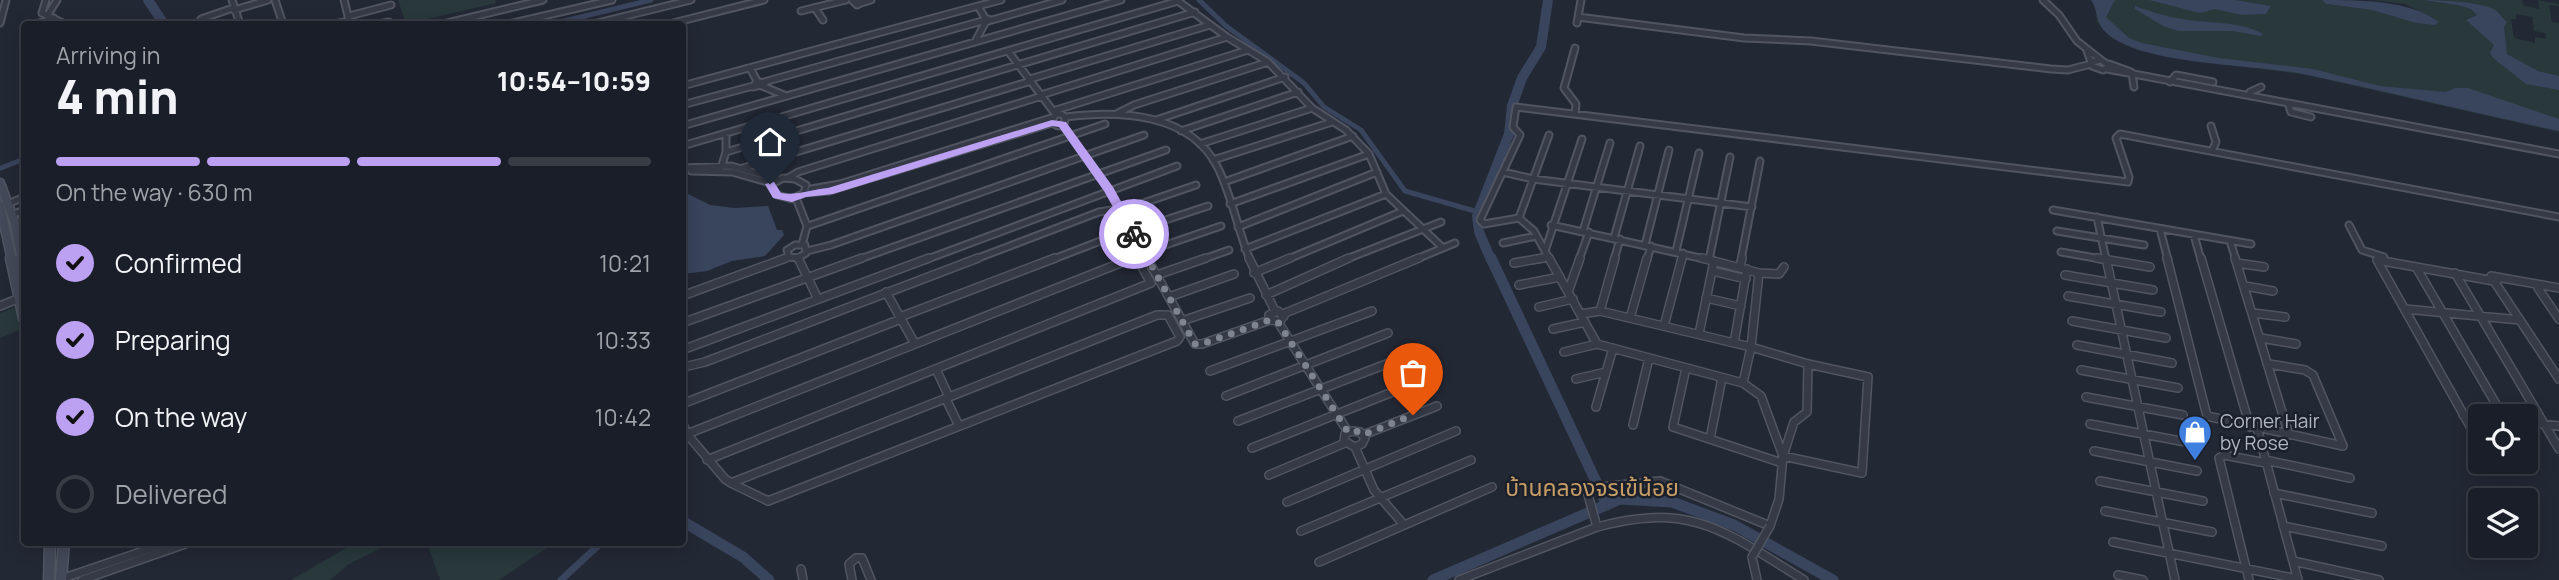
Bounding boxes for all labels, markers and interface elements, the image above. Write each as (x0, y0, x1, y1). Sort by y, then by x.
text: Arriving in (56, 39, 161, 71)
text: 10:54–10:59 (497, 63, 651, 99)
text: 4 min (56, 65, 179, 128)
pin (740, 112, 800, 184)
icon: home (751, 123, 789, 161)
text: On the way · 630 m (56, 176, 253, 208)
courier (1099, 199, 1169, 269)
icon: bike (1115, 215, 1153, 253)
icon: check (56, 244, 94, 282)
text: Confirmed (115, 245, 242, 281)
text: 10:21 (599, 247, 651, 279)
icon: check (56, 321, 94, 359)
text: Preparing (115, 322, 231, 358)
text: 10:33 (596, 324, 651, 356)
pin (1383, 343, 1443, 415)
icon: bag (1394, 354, 1432, 392)
icon: check (56, 398, 94, 436)
text: On the way (115, 399, 247, 435)
text: 10:42 (594, 401, 651, 433)
map controls (2468, 404, 2538, 558)
button: locate (2468, 404, 2538, 474)
place label: Corner Hair by Rose (2220, 408, 2320, 456)
shop icon: Corner Hair by Rose (2176, 413, 2214, 462)
district label: บ้านคลองจรเข้น้อย (1505, 471, 1679, 503)
text: Delivered (115, 476, 227, 512)
button: layers (2468, 488, 2538, 558)

